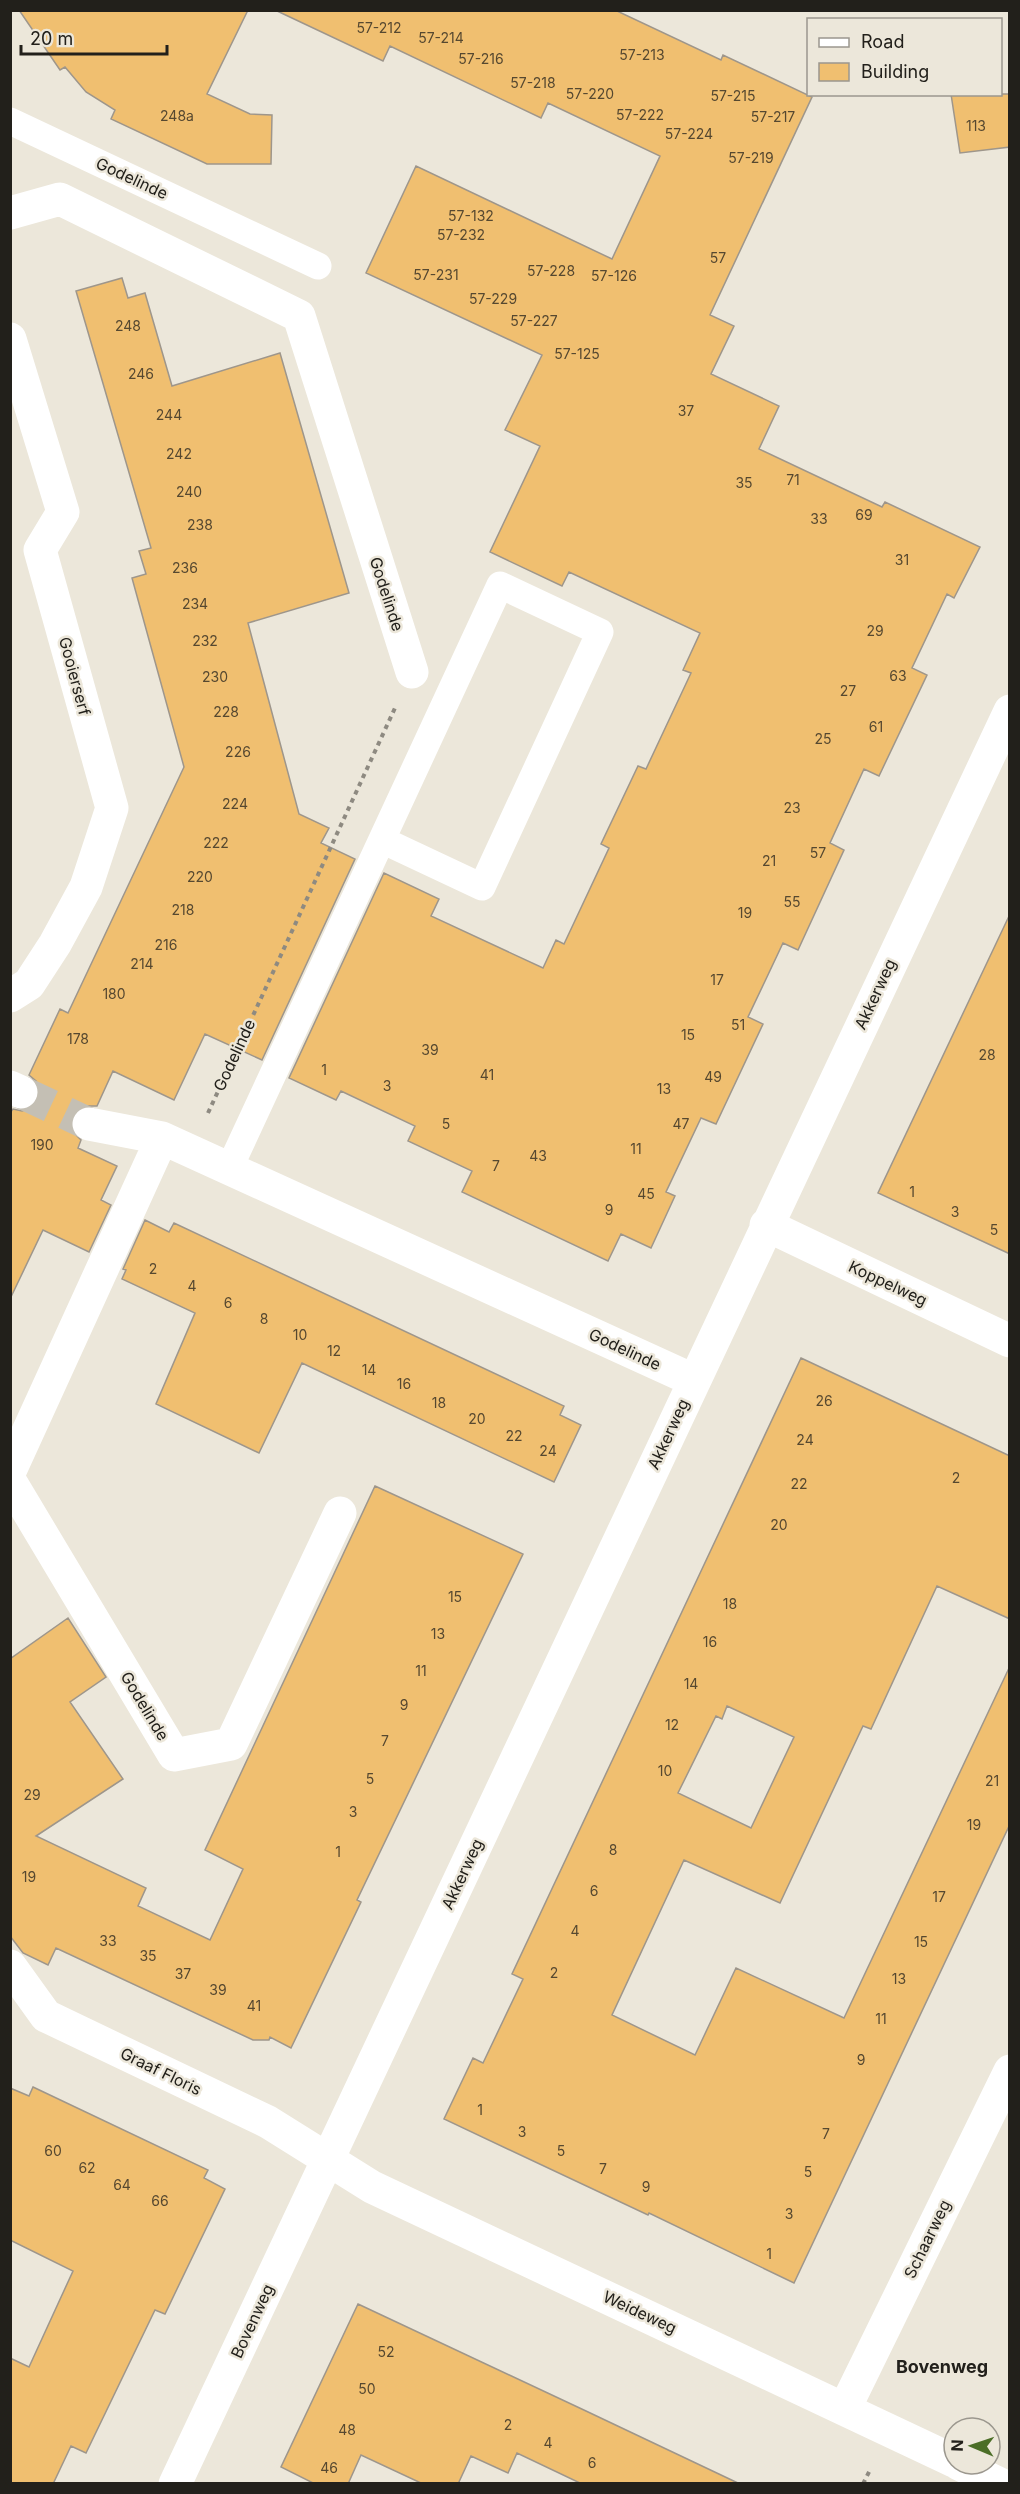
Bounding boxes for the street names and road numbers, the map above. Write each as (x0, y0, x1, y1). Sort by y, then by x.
street label: Godelinde (93, 153, 171, 203)
street label: Godelinde (366, 554, 408, 634)
street label: Gooierserf (55, 635, 95, 717)
street label: Akkerweg (850, 955, 900, 1033)
street label: Godelinde (209, 1016, 259, 1094)
street label: Koppelweg (846, 1256, 930, 1310)
street label: Godelinde (586, 1324, 664, 1374)
street label: Akkerweg (643, 1395, 693, 1473)
street label: Godelinde (117, 1668, 173, 1744)
street label: Akkerweg (437, 1835, 487, 1913)
street label: Graaf Floris (117, 2043, 205, 2099)
street label: Schaarweg (899, 2196, 955, 2282)
street label: Bovenweg (226, 2281, 278, 2361)
street label: Weideweg (600, 2286, 680, 2338)

